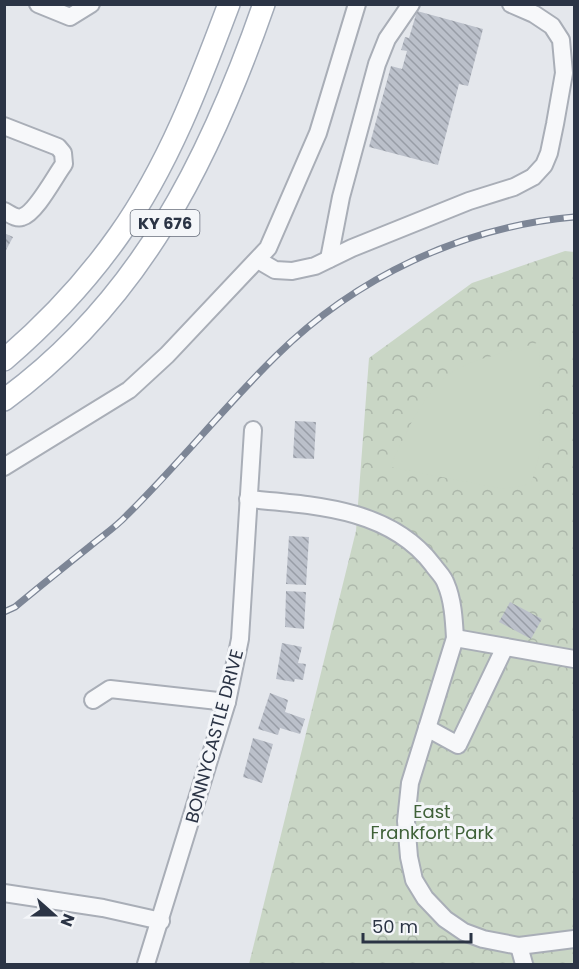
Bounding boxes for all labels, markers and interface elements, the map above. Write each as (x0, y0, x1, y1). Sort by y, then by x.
road number: KY 676 (130, 210, 200, 236)
street label: BONNYCASTLE DRIVE (179, 646, 249, 826)
park label: East Frankfort Park (371, 799, 494, 845)
north arrow (24, 885, 84, 945)
scale bar (363, 906, 471, 944)
text: N (55, 910, 80, 930)
text: 50 m (372, 914, 418, 939)

